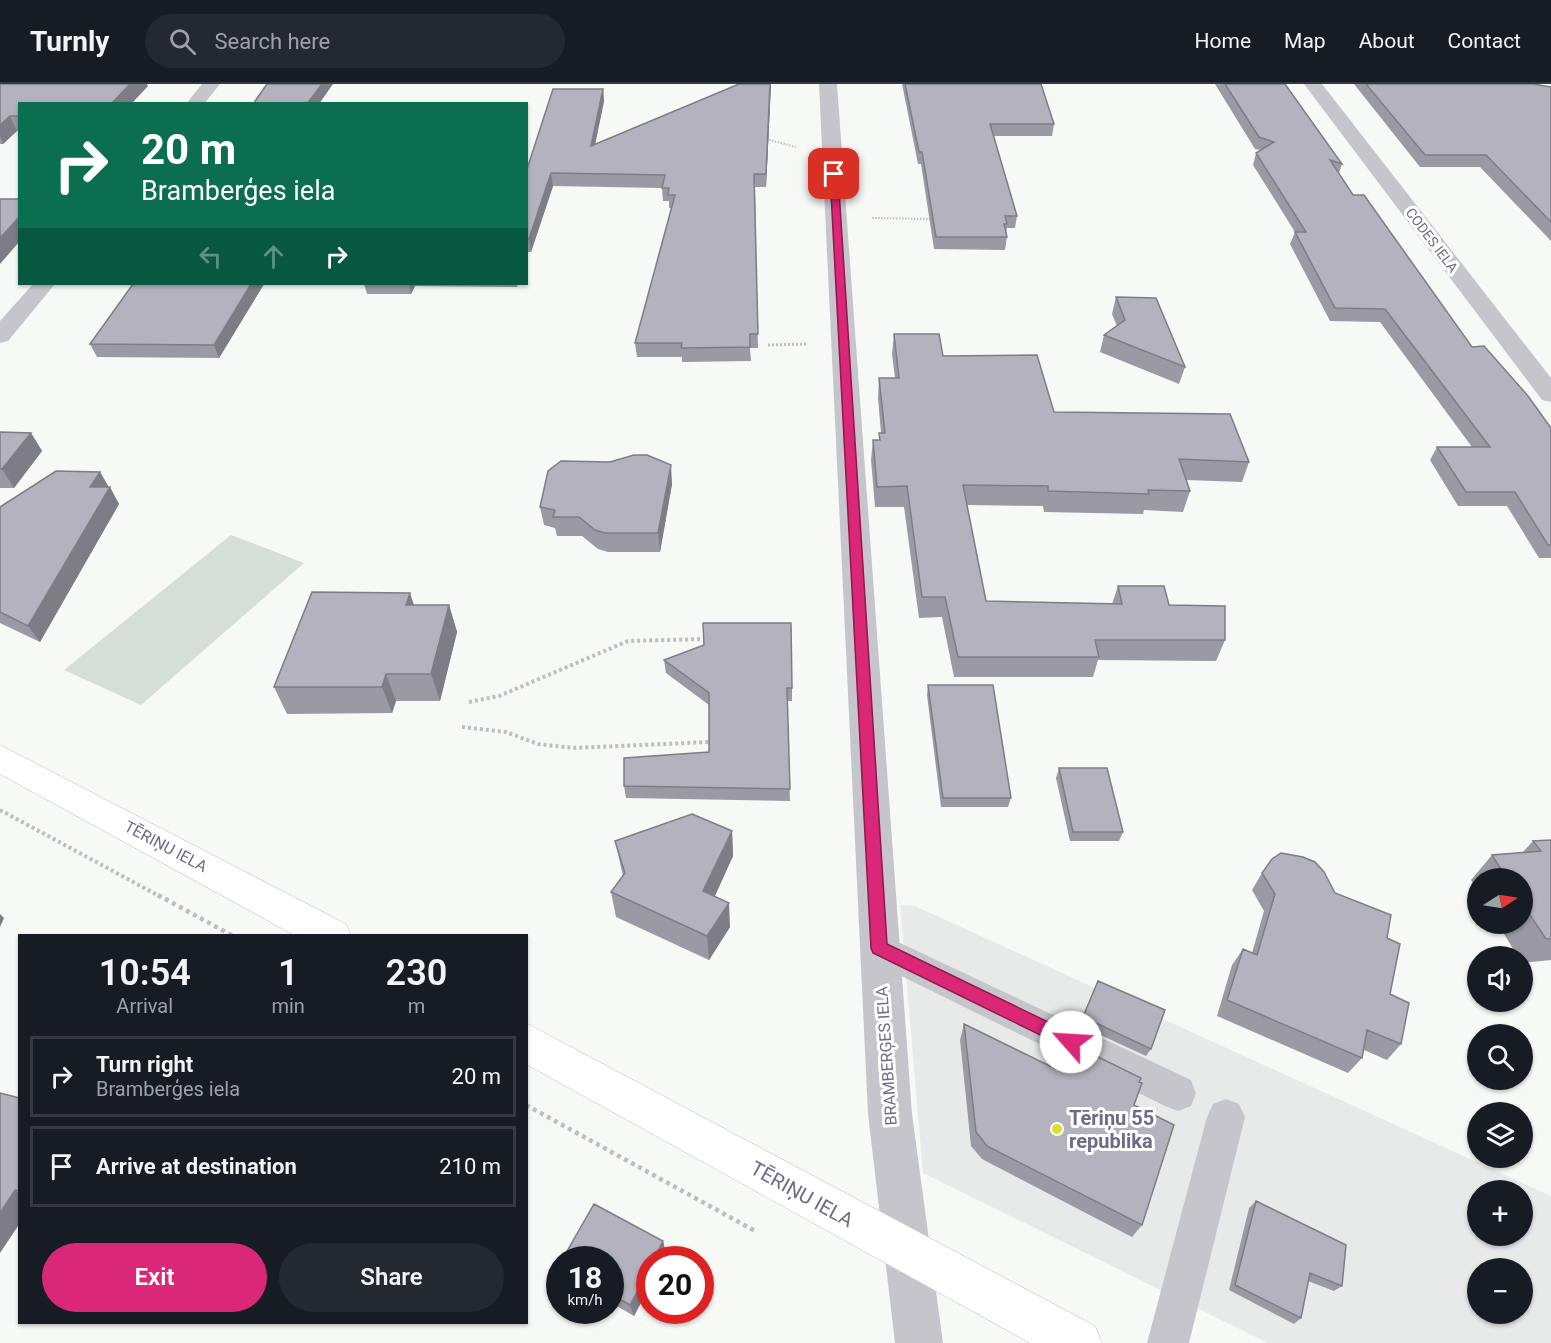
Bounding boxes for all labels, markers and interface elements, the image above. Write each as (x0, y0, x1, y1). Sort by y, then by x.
search box (145, 14, 565, 68)
text: Turnly (30, 25, 109, 58)
icon: search (166, 25, 199, 58)
text: Search here (214, 29, 330, 54)
text: Home (1195, 29, 1251, 53)
text: Map (1284, 29, 1326, 53)
text: About (1359, 29, 1415, 53)
text: Contact (1448, 29, 1521, 53)
text: 20 m (141, 125, 236, 174)
icon: right (42, 126, 120, 204)
pin (808, 148, 859, 199)
icon: arrive (817, 157, 850, 190)
text: Bramberģes iela (141, 175, 335, 207)
street label: CODES IELA (1403, 205, 1461, 275)
icon: left (194, 240, 227, 273)
icon: ahead (257, 240, 290, 273)
icon: right (320, 240, 353, 273)
street label: TĒRIŅU IELA (121, 817, 211, 877)
north arrow (1467, 868, 1533, 934)
map controls (1467, 868, 1533, 1324)
button: sound (1467, 946, 1533, 1012)
text: 10:54 (99, 952, 191, 994)
text: 1 (278, 952, 298, 994)
text: 230 (386, 952, 447, 994)
street label: BRAMBERĢES IELA (872, 985, 902, 1126)
text: Arrival (116, 994, 173, 1018)
text: min (271, 994, 305, 1018)
text: m (408, 994, 425, 1018)
position arrow (1039, 1010, 1103, 1074)
button: search (1467, 1024, 1533, 1090)
text: Turn right (96, 1052, 193, 1077)
icon: right (45, 1060, 78, 1093)
text: 20 m (452, 1064, 501, 1089)
text: Bramberģes iela (96, 1077, 240, 1101)
button: layers (1467, 1102, 1533, 1168)
place label: Tēriņu 55 republika (1069, 1106, 1154, 1153)
marker: Tēriņu 55 republika (1050, 1122, 1064, 1136)
icon: arrive (45, 1150, 78, 1183)
text: Arrive at destination (96, 1154, 297, 1179)
text: 210 m (439, 1154, 501, 1179)
street label: TĒRIŅU IELA (746, 1156, 858, 1232)
button: + (1467, 1180, 1533, 1246)
button: Exit (42, 1243, 267, 1312)
button: Share (279, 1243, 504, 1312)
speed limit sign: 20 (636, 1246, 714, 1324)
button: − (1467, 1258, 1533, 1324)
text: 18 (568, 1260, 602, 1295)
text: km/h (567, 1291, 603, 1309)

